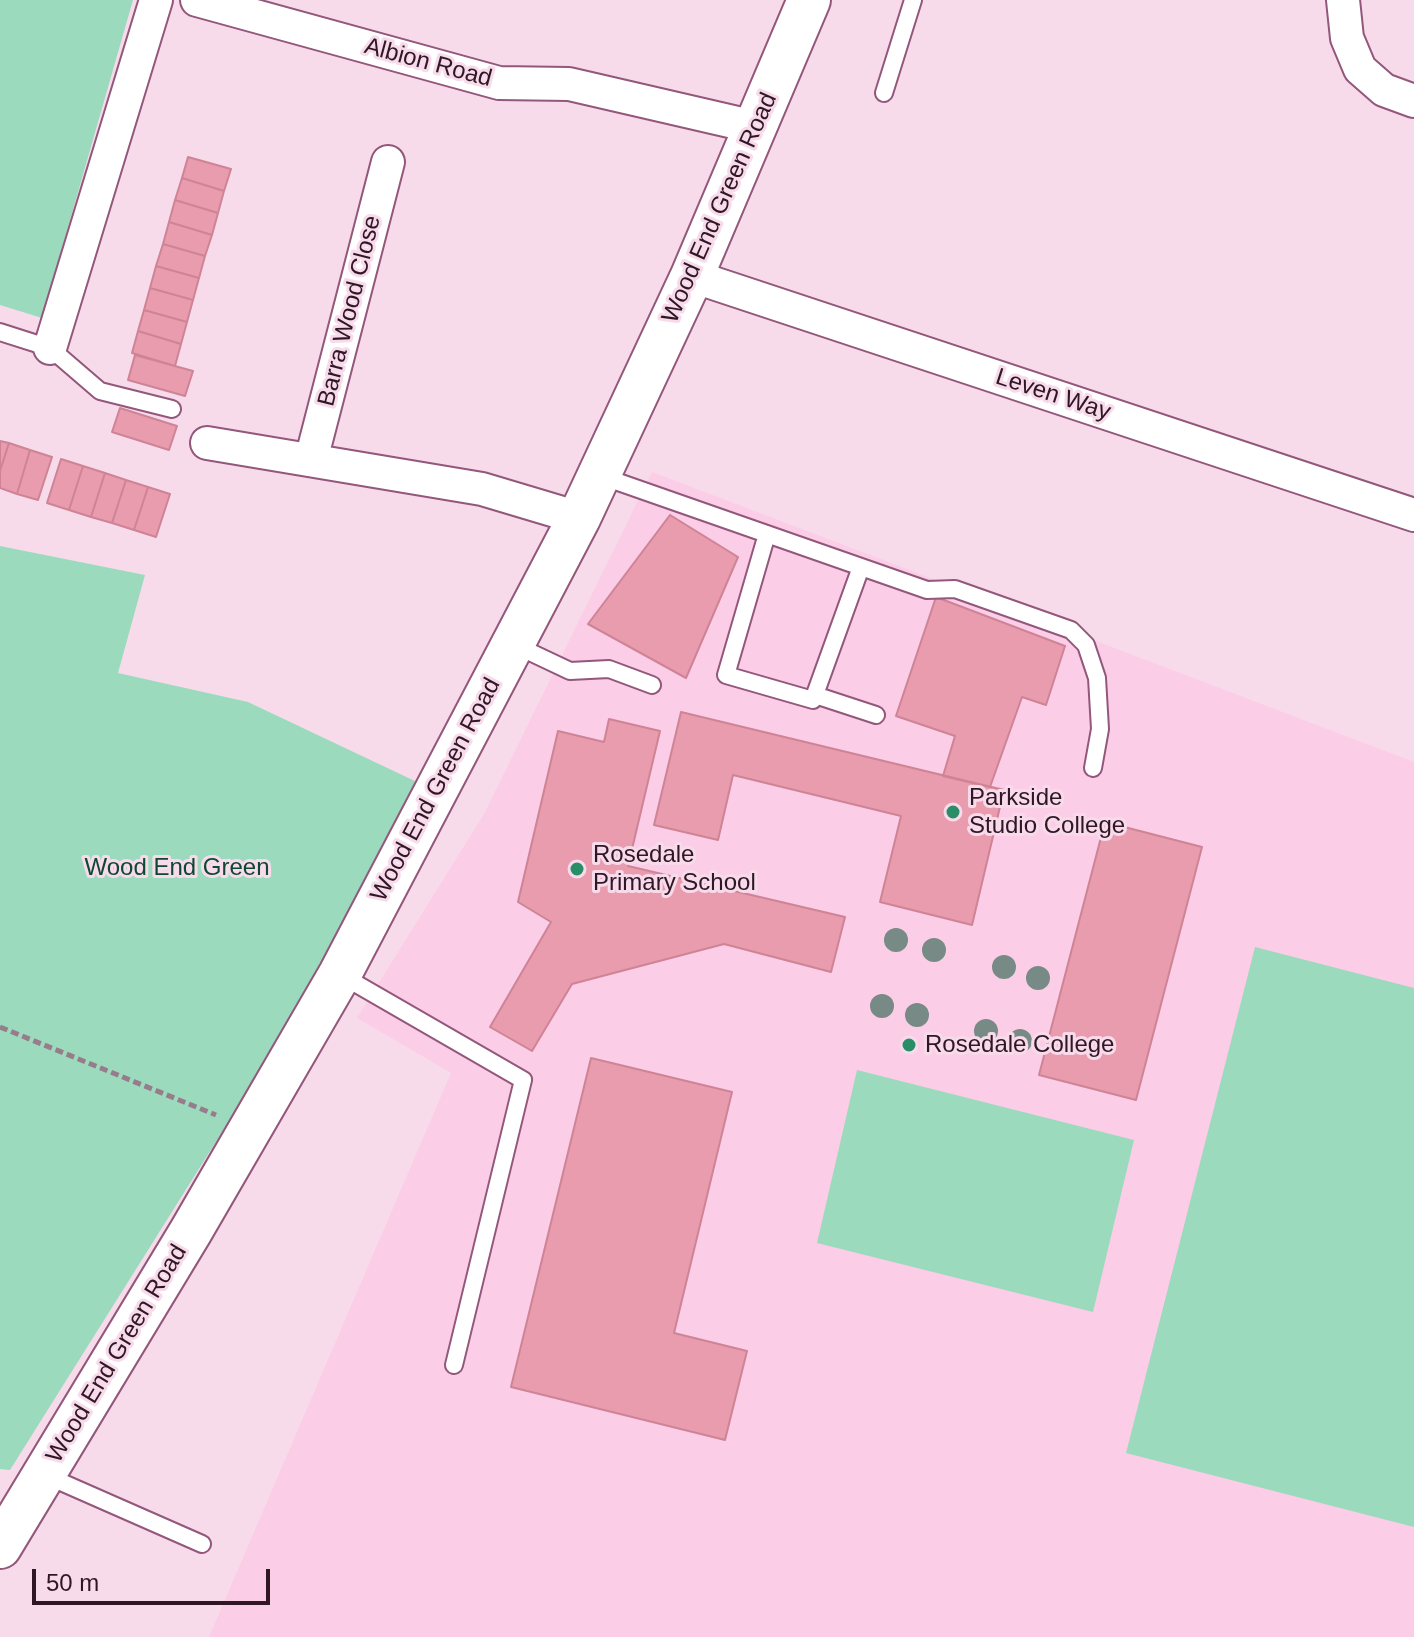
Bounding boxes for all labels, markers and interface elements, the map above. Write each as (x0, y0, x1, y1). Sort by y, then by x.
street label: Albion Road (361, 32, 495, 94)
street label: Wood End Green Road (656, 88, 784, 328)
street label: Barra Wood Close (312, 213, 388, 409)
street label: Leven Way (992, 363, 1114, 427)
street label: Wood End Green Road (365, 673, 507, 907)
place label: Parkside Studio College (969, 784, 1125, 840)
marker: Parkside Studio College (944, 803, 962, 821)
place label: Rosedale Primary School (593, 841, 756, 897)
park label: Wood End Green (84, 854, 270, 882)
marker: Rosedale Primary School (568, 860, 586, 878)
place label: Rosedale College (925, 1031, 1114, 1059)
marker: Rosedale College (900, 1036, 918, 1054)
street label: Wood End Green Road (41, 1240, 193, 1468)
scale bar (36, 1553, 274, 1603)
text: 50 m (46, 1569, 99, 1596)

